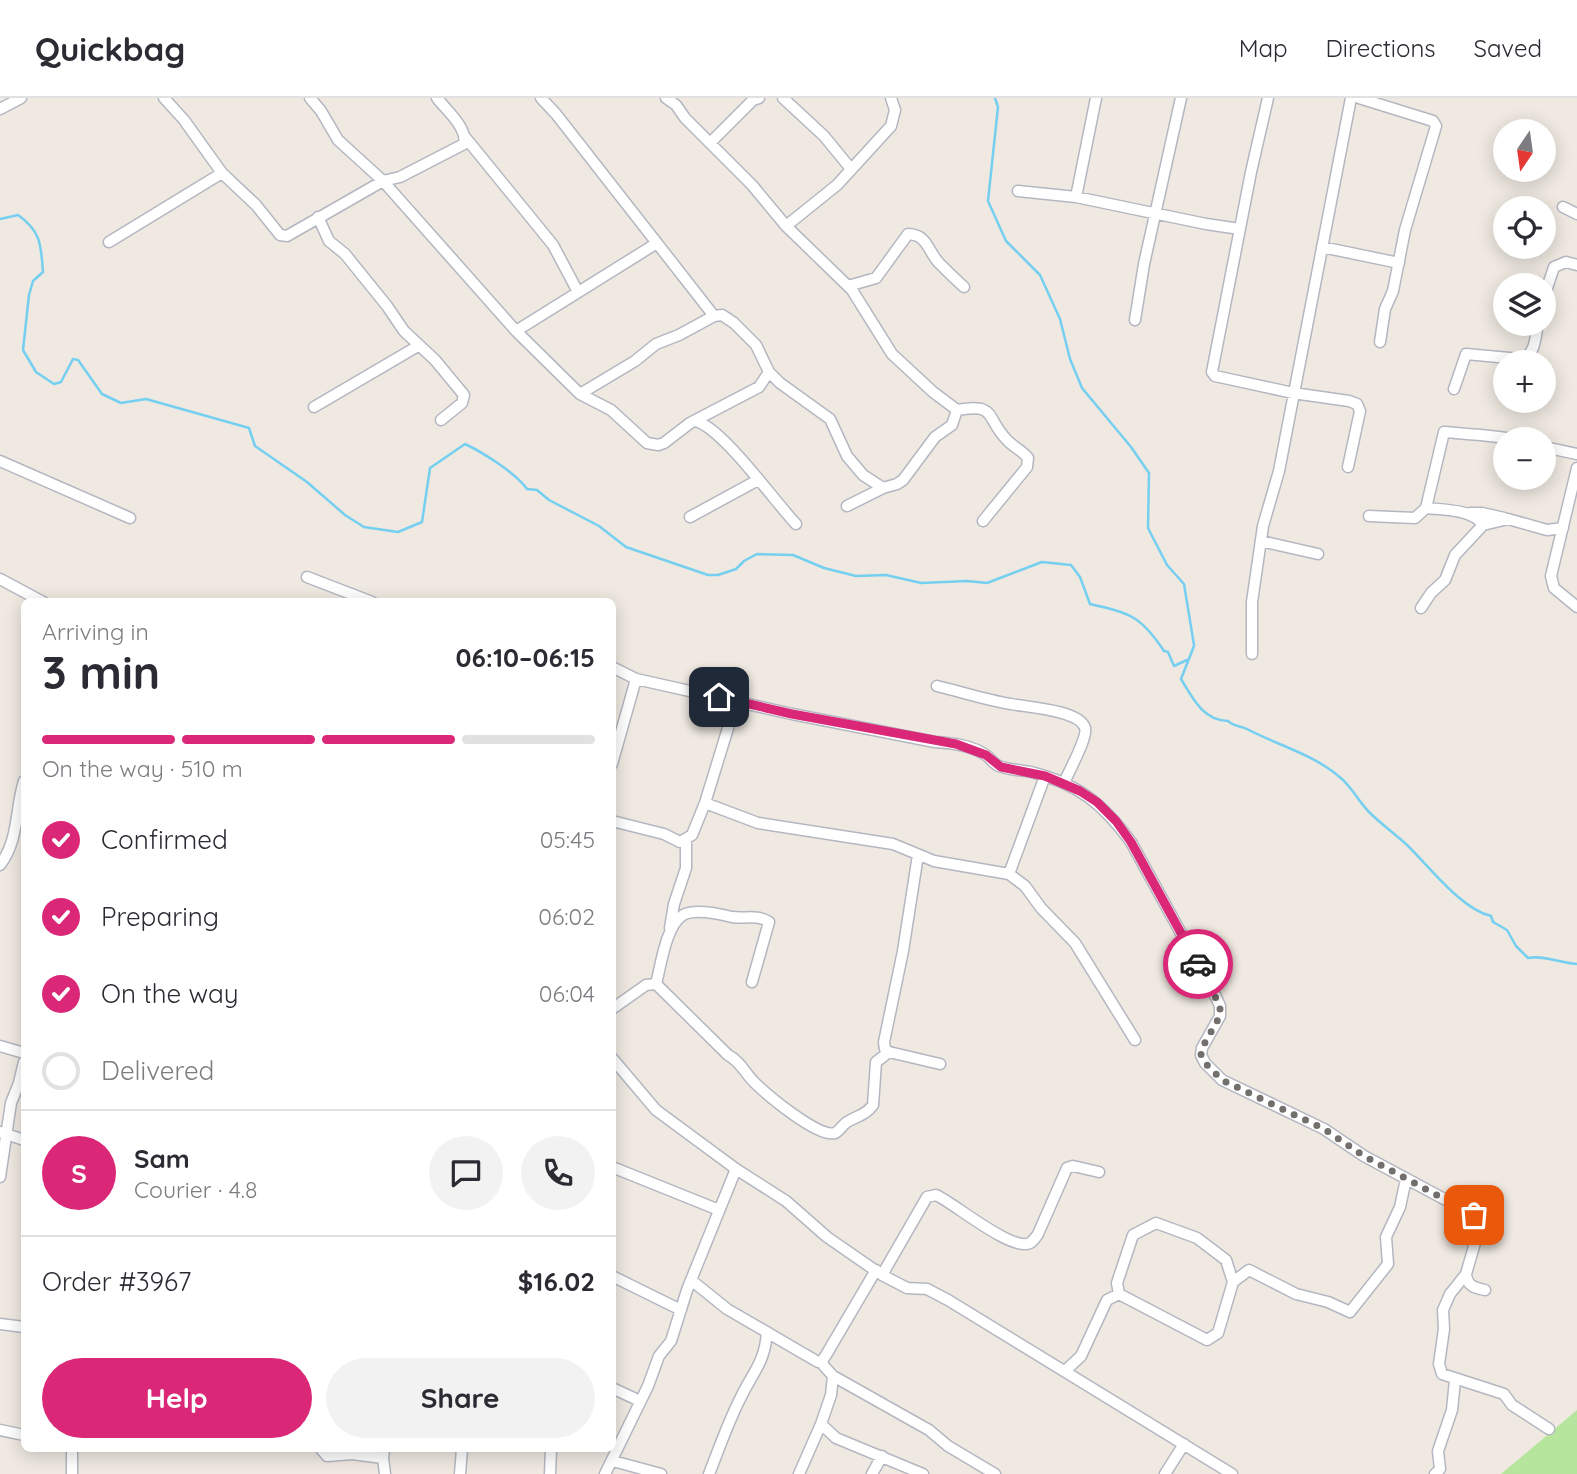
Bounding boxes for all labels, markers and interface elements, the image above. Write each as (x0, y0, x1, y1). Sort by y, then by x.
text: Quickbag (35, 28, 185, 69)
text: Map (1239, 33, 1288, 63)
text: Directions (1326, 33, 1436, 63)
text: Saved (1474, 33, 1542, 63)
north arrow (1493, 119, 1556, 182)
map controls (1493, 119, 1556, 490)
button: locate (1493, 196, 1556, 259)
button: layers (1493, 273, 1556, 336)
button: + (1493, 350, 1556, 413)
button: − (1493, 427, 1556, 490)
text: Arriving in (42, 617, 149, 646)
text: 06:10–06:15 (456, 641, 595, 674)
text: 3 min (42, 643, 160, 701)
pin (689, 667, 749, 727)
icon: home (700, 678, 738, 716)
text: On the way · 510 m (42, 754, 243, 783)
icon: check (42, 821, 80, 859)
text: Confirmed (101, 823, 228, 856)
text: 05:45 (540, 825, 595, 854)
icon: check (42, 898, 80, 936)
text: Preparing (101, 900, 219, 933)
text: 06:02 (538, 902, 595, 931)
courier (1163, 929, 1233, 999)
icon: car (1179, 945, 1217, 983)
icon: check (42, 975, 80, 1013)
text: On the way (101, 977, 239, 1010)
text: 06:04 (539, 979, 595, 1008)
text: Delivered (101, 1054, 214, 1087)
button: chat (429, 1136, 503, 1210)
button: phone (521, 1136, 595, 1210)
text: Sam (134, 1142, 190, 1175)
text: S (71, 1157, 87, 1190)
text: Courier · 4.8 (134, 1175, 257, 1204)
pin (1444, 1185, 1504, 1245)
icon: bag (1455, 1196, 1493, 1234)
text: Order #3967 (42, 1265, 191, 1298)
text: $16.02 (518, 1265, 595, 1298)
button: Help (42, 1358, 312, 1438)
button: Share (326, 1358, 595, 1438)

